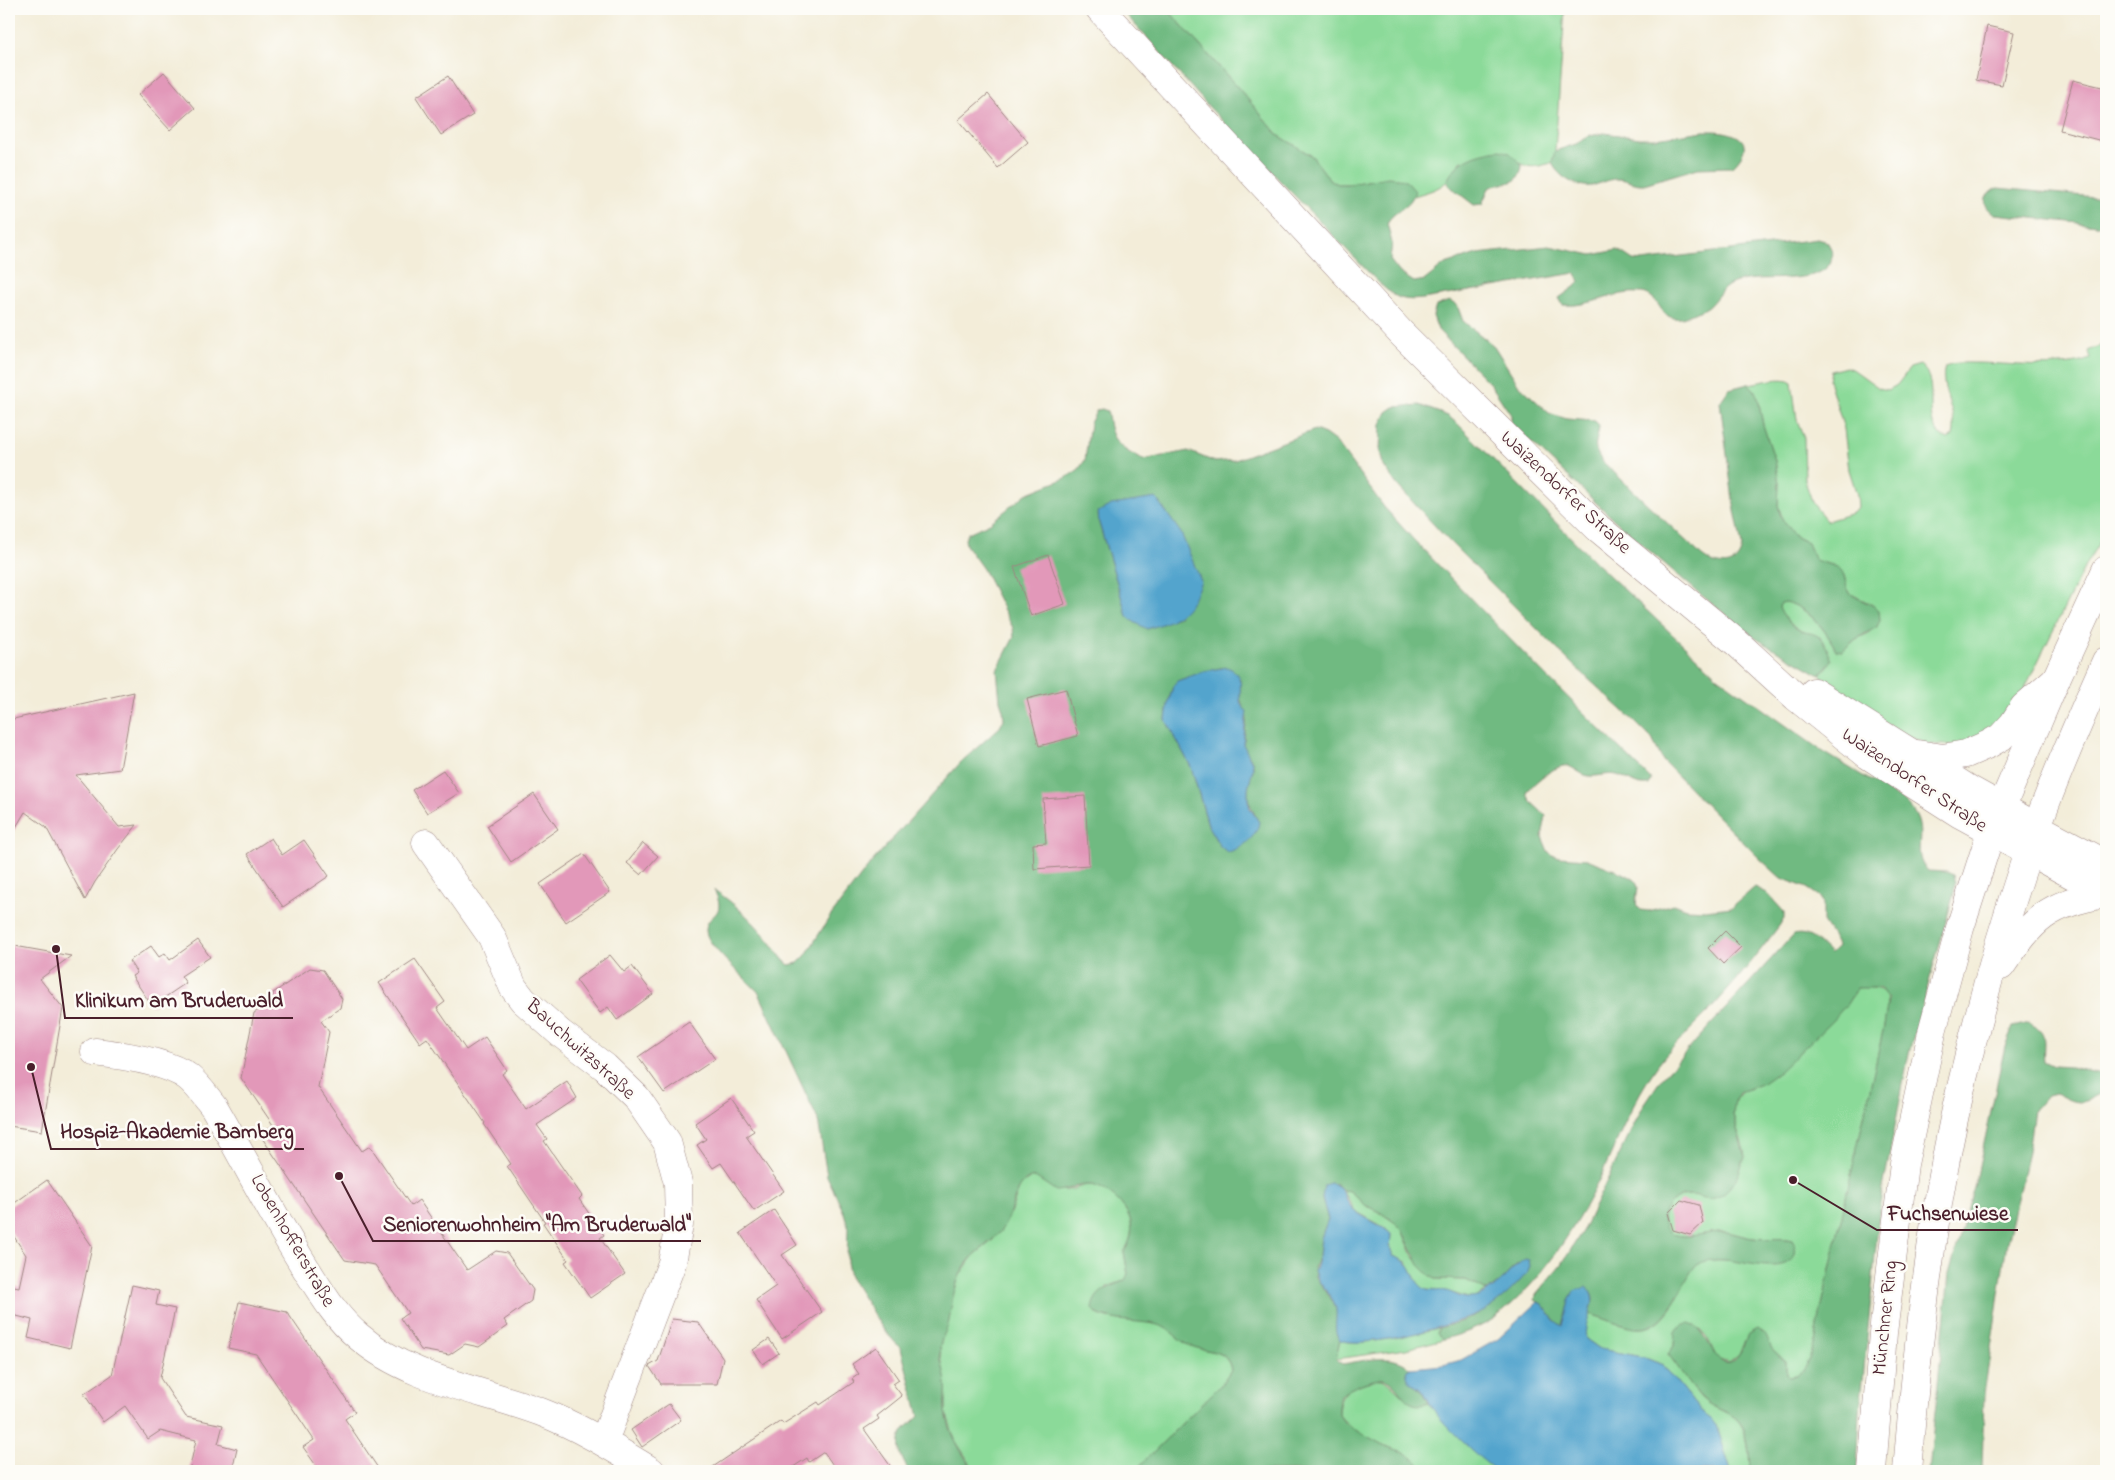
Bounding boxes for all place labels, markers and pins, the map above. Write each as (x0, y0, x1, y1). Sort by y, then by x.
callout: Klinikum am Bruderwald (65, 982, 293, 1018)
callout: Hospiz-Akademie Bamberg (51, 1113, 304, 1149)
callout: Fuchsenwiese (1877, 1194, 2018, 1230)
callout: Seniorenwohnheim "Am Bruderwald" (373, 1205, 701, 1241)

